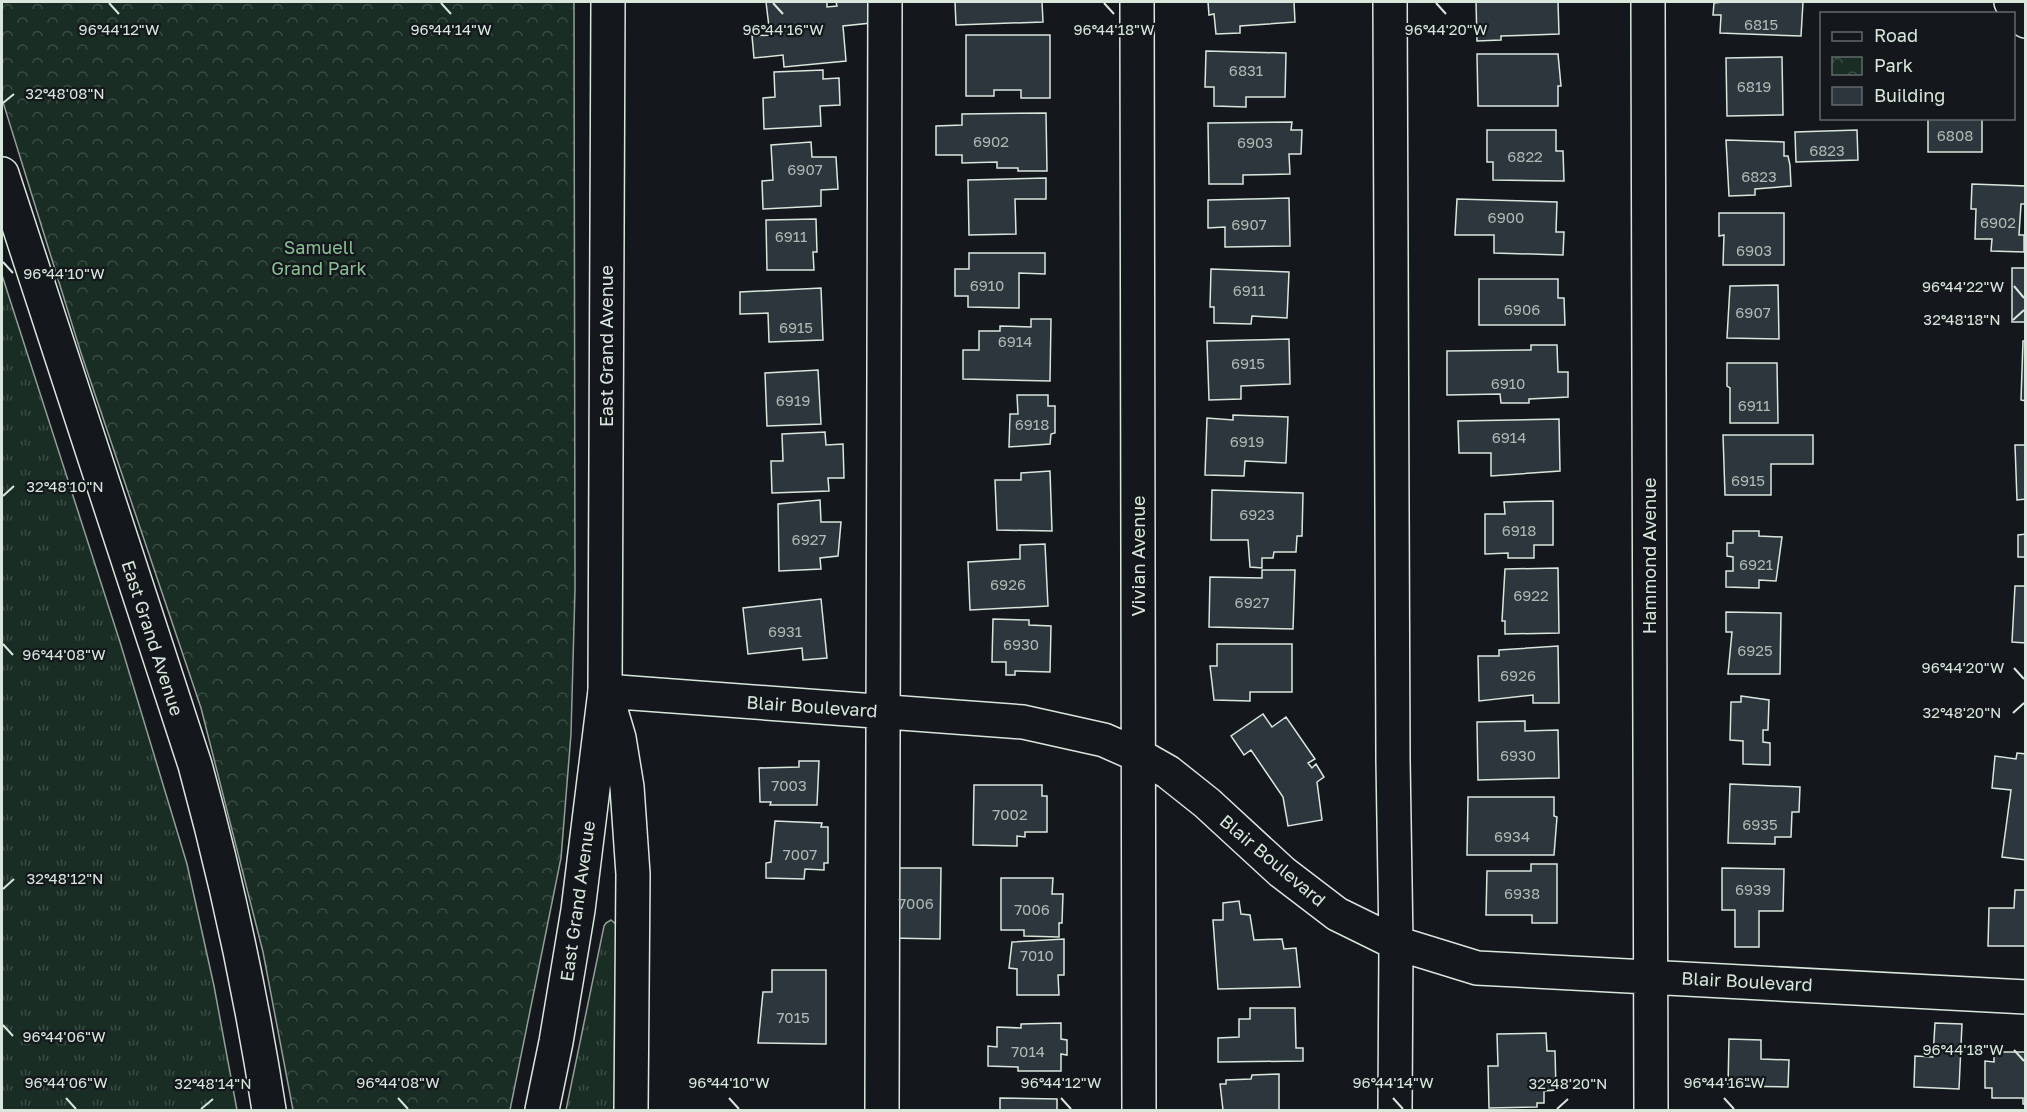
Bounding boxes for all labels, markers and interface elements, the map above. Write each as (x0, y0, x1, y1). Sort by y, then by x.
legend (1820, 12, 2015, 120)
house number: 6815 (1744, 15, 1778, 33)
text: 96°44'12"W (79, 20, 159, 38)
text: 96°44'14"W (410, 20, 492, 38)
text: 96°44'16"W (742, 20, 824, 38)
text: 96°44'18"W (1073, 20, 1155, 38)
text: 96°44'20"W (1405, 20, 1487, 38)
text: Road (1874, 24, 1918, 46)
text: Park (1874, 54, 1913, 76)
house number: 6831 (1229, 61, 1263, 79)
house number: 6819 (1737, 77, 1771, 95)
text: 32°48'08"N (25, 84, 105, 102)
text: Building (1874, 84, 1945, 106)
house number: 6808 (1937, 126, 1973, 144)
house number: 6902 (973, 132, 1009, 150)
house number: 6903 (1237, 133, 1273, 151)
house number: 6823 (1809, 141, 1845, 159)
house number: 6822 (1507, 147, 1543, 165)
house number: 6907 (787, 160, 823, 178)
house number: 6823 (1741, 167, 1777, 185)
house number: 6900 (1488, 208, 1524, 226)
house number: 6902 (1980, 213, 2016, 231)
house number: 6907 (1231, 215, 1267, 233)
house number: 6911 (775, 227, 807, 245)
park label: Samuell Grand Park (271, 236, 367, 279)
house number: 6903 (1736, 241, 1772, 259)
text: 96°44'10"W (23, 264, 105, 282)
street label: East Grand Avenue (595, 265, 617, 427)
house number: 6910 (970, 276, 1004, 294)
text: 96°44'22"W (1922, 277, 2004, 295)
house number: 6911 (1233, 281, 1265, 299)
house number: 6906 (1504, 300, 1540, 318)
house number: 6907 (1735, 303, 1771, 321)
text: 32°48'18"N (1923, 310, 2001, 328)
house number: 6915 (779, 318, 813, 336)
house number: 6914 (998, 332, 1032, 350)
house number: 6915 (1231, 354, 1265, 372)
house number: 6910 (1491, 374, 1525, 392)
house number: 6919 (776, 391, 810, 409)
house number: 6911 (1738, 396, 1770, 414)
house number: 6918 (1015, 415, 1049, 433)
house number: 6914 (1492, 428, 1526, 446)
house number: 6919 (1230, 432, 1264, 450)
house number: 6915 (1731, 471, 1765, 489)
text: 32°48'10"N (26, 477, 104, 495)
street label: Hammond Avenue (1638, 478, 1660, 634)
street label: Vivian Avenue (1127, 495, 1149, 617)
house number: 6923 (1239, 505, 1275, 523)
house number: 6918 (1502, 521, 1536, 539)
house number: 6927 (792, 530, 826, 548)
house number: 6921 (1739, 555, 1773, 573)
street label: East Grand Avenue (117, 558, 189, 718)
house number: 6926 (990, 575, 1026, 593)
house number: 6922 (1513, 586, 1549, 604)
house number: 6927 (1235, 593, 1269, 611)
house number: 6931 (768, 622, 802, 640)
house number: 6930 (1003, 635, 1039, 653)
house number: 6925 (1737, 641, 1773, 659)
text: 96°44'08"W (22, 645, 106, 663)
text: 96°44'20"W (1922, 658, 2004, 676)
house number: 6926 (1500, 666, 1536, 684)
street label: Blair Boulevard (746, 690, 878, 722)
text: 32°48'20"N (1923, 703, 2001, 721)
house number: 6930 (1500, 746, 1536, 764)
house number: 7003 (771, 776, 807, 794)
house number: 7002 (992, 805, 1028, 823)
street label: Blair Boulevard (1216, 809, 1330, 911)
house number: 6935 (1742, 815, 1778, 833)
street label: East Grand Avenue (555, 819, 599, 983)
house number: 6934 (1494, 827, 1530, 845)
house number: 7007 (783, 845, 817, 863)
text: 32°48'12"N (27, 869, 103, 887)
house number: 6939 (1735, 880, 1771, 898)
house number: 6938 (1504, 884, 1540, 902)
house number: 7006 (898, 894, 934, 912)
house number: 7006 (1014, 900, 1050, 918)
house number: 7010 (1020, 946, 1054, 964)
street label: Blair Boulevard (1681, 967, 1813, 995)
house number: 7015 (776, 1008, 810, 1026)
text: 96°44'06"W (22, 1027, 106, 1045)
text: 96°44'18"W (1922, 1040, 2004, 1058)
house number: 7014 (1011, 1042, 1045, 1060)
text: 96°44'06"W (24, 1073, 108, 1091)
text: 96°44'08"W (356, 1073, 440, 1091)
text: 96°44'10"W (688, 1073, 770, 1091)
text: 96°44'12"W (1021, 1073, 1101, 1091)
text: 96°44'14"W (1352, 1073, 1434, 1091)
text: 96°44'16"W (1683, 1073, 1765, 1091)
text: 32°48'14"N (174, 1074, 252, 1092)
text: 32°48'20"N (1529, 1074, 1607, 1092)

